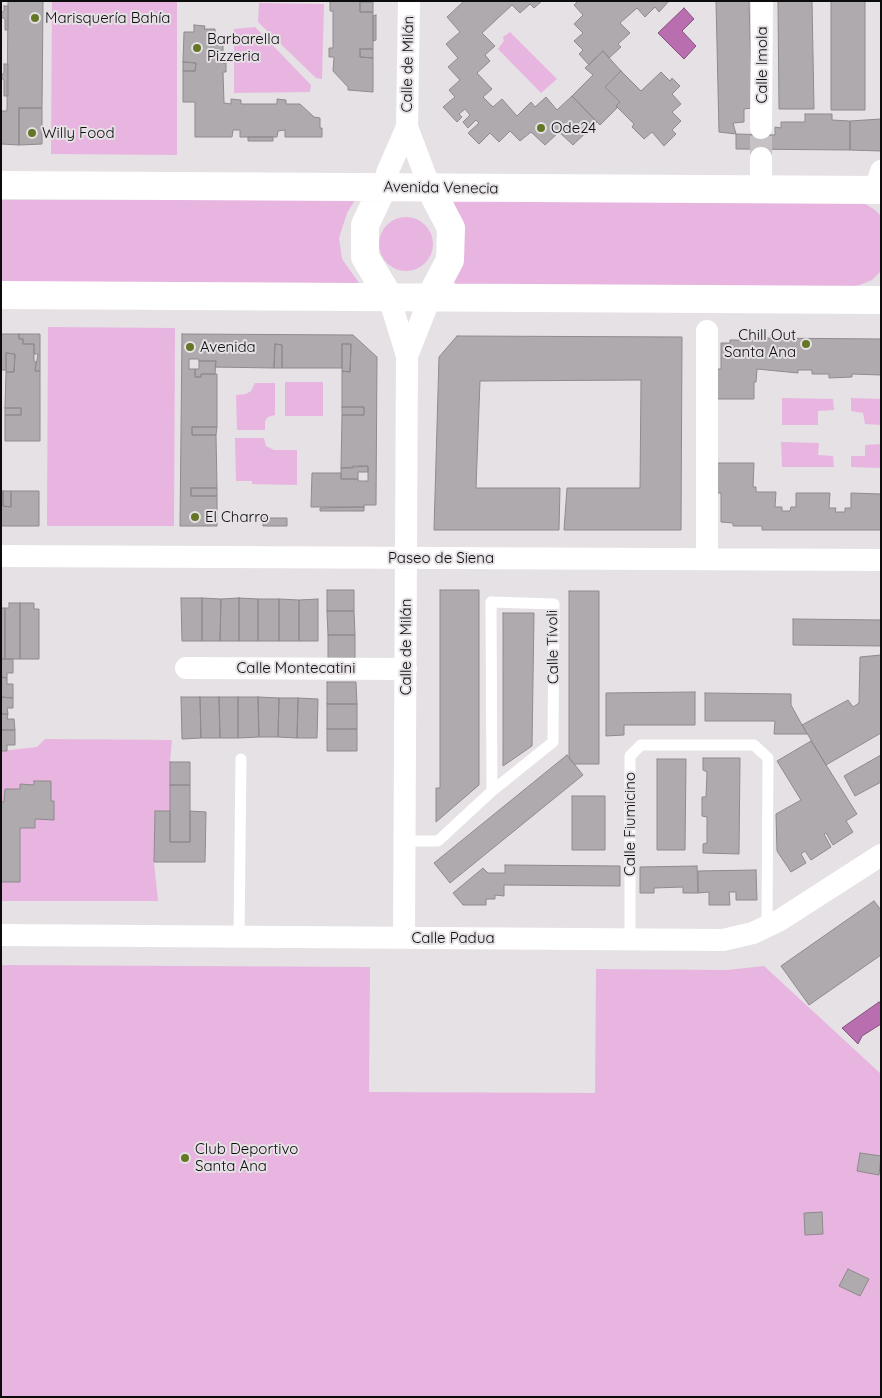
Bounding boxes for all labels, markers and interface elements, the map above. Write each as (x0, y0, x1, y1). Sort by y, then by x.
place label: Marisquería Bahía (45, 9, 170, 27)
marker: Marisquería Bahía (29, 12, 41, 24)
street label: Calle de Milán (398, 16, 418, 112)
street label: Calle Imola (753, 26, 771, 104)
place label: Barbarella Pizzeria (207, 30, 280, 65)
marker: Barbarella Pizzeria (191, 42, 203, 54)
place label: Ode24 (551, 119, 596, 137)
marker: Ode24 (535, 122, 547, 134)
place label: Willy Food (42, 124, 114, 142)
marker: Willy Food (26, 127, 38, 139)
street label: Avenida Venecia (383, 178, 499, 198)
place label: Chill Out Santa Ana (724, 326, 796, 361)
place label: Avenida (200, 338, 256, 356)
marker: Chill Out Santa Ana (800, 338, 812, 350)
marker: Avenida (184, 341, 196, 353)
place label: El Charro (205, 508, 269, 526)
marker: El Charro (189, 511, 201, 523)
street label: Paseo de Siena (388, 549, 494, 567)
street label: Calle de Milán (397, 599, 415, 695)
street label: Calle Tívoli (543, 610, 563, 684)
street label: Calle Montecatini (237, 659, 355, 677)
street label: Calle Fiumicino (621, 772, 639, 876)
street label: Calle Padua (411, 929, 495, 947)
place label: Club Deportivo Santa Ana (195, 1140, 298, 1175)
marker: Club Deportivo Santa Ana (179, 1152, 191, 1164)

